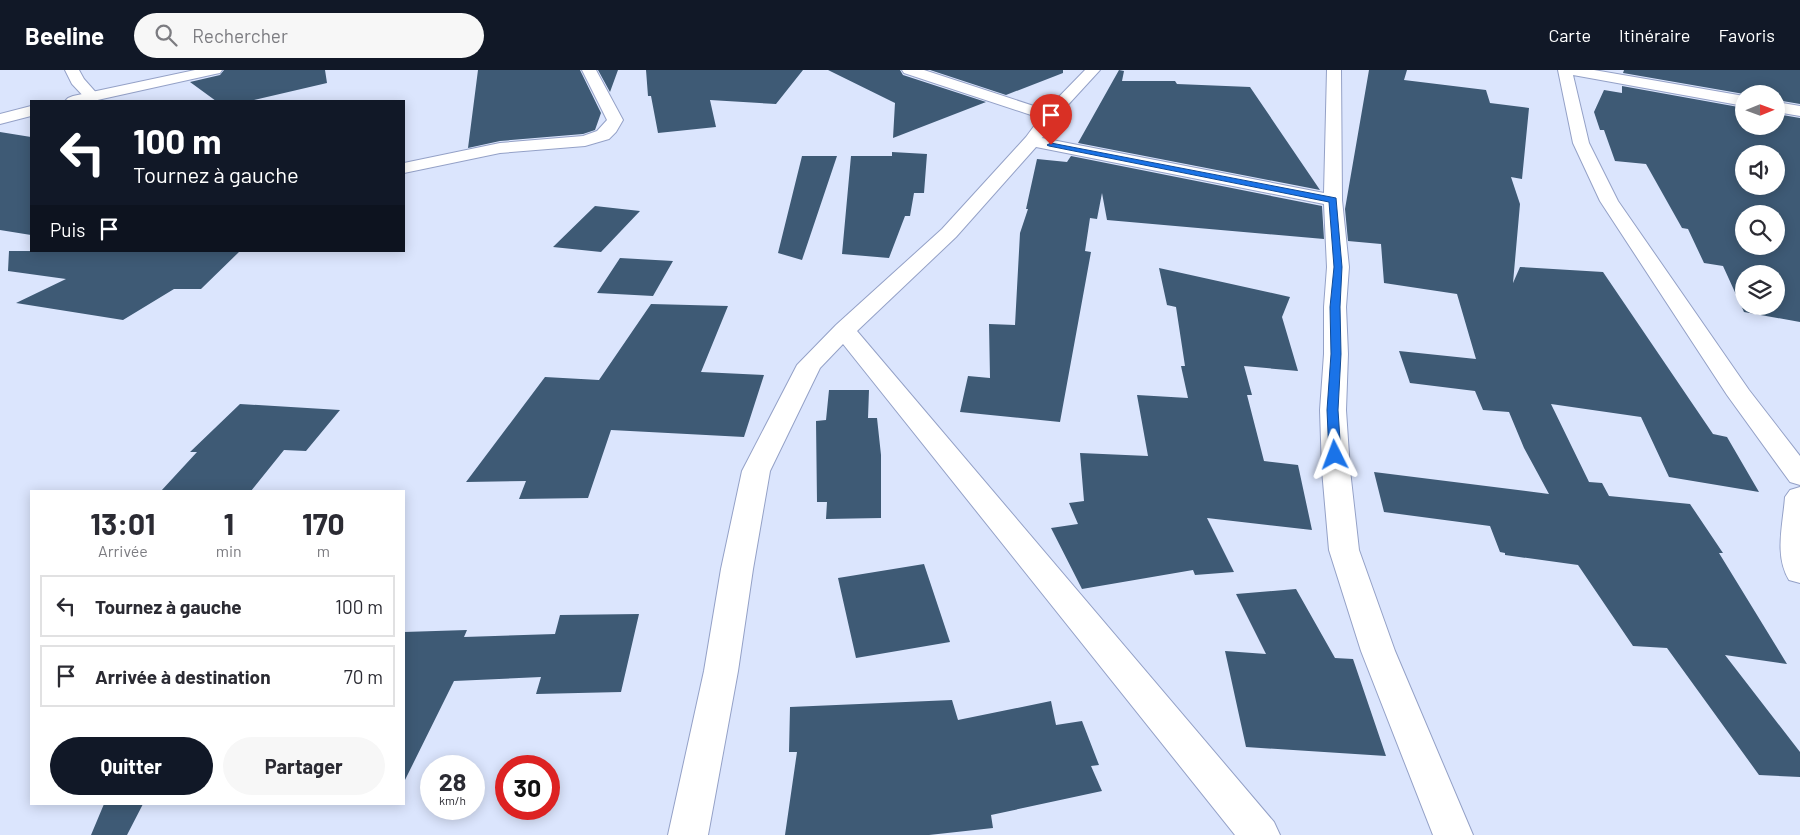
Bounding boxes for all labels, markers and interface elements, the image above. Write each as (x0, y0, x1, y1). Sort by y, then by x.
search box (134, 13, 484, 58)
text: Beeline (25, 21, 104, 50)
icon: search (152, 21, 180, 49)
text: Rechercher (192, 24, 288, 47)
text: Carte (1548, 24, 1591, 46)
text: Itinéraire (1619, 24, 1690, 46)
text: Favoris (1718, 24, 1775, 46)
north arrow (1735, 85, 1785, 135)
map controls (1735, 85, 1785, 315)
pin (1030, 94, 1072, 145)
icon: arrive (1037, 101, 1065, 129)
text: 100 m (133, 119, 222, 161)
icon: left (50, 120, 115, 185)
button: sound (1735, 145, 1785, 195)
text: Tournez à gauche (133, 161, 299, 187)
button: search (1735, 205, 1785, 255)
icon: arrive (95, 215, 123, 243)
text: Puis (50, 218, 85, 241)
button: layers (1735, 265, 1785, 315)
position arrow (1308, 428, 1360, 480)
text: 13:01 (90, 505, 155, 541)
text: 1 (223, 505, 234, 541)
text: 170 (302, 505, 345, 541)
text: Arrivée (98, 541, 148, 560)
text: min (216, 541, 242, 560)
text: m (317, 541, 330, 560)
icon: left (52, 592, 80, 620)
text: Tournez à gauche (95, 595, 242, 618)
text: 100 m (335, 595, 383, 618)
icon: arrive (52, 662, 80, 690)
text: Arrivée à destination (95, 665, 271, 688)
text: 70 m (344, 665, 383, 688)
button: Quitter (50, 737, 213, 795)
button: Partager (223, 737, 385, 795)
speed limit sign: 30 (495, 755, 560, 820)
text: 28 (439, 766, 466, 796)
text: km/h (439, 793, 466, 807)

